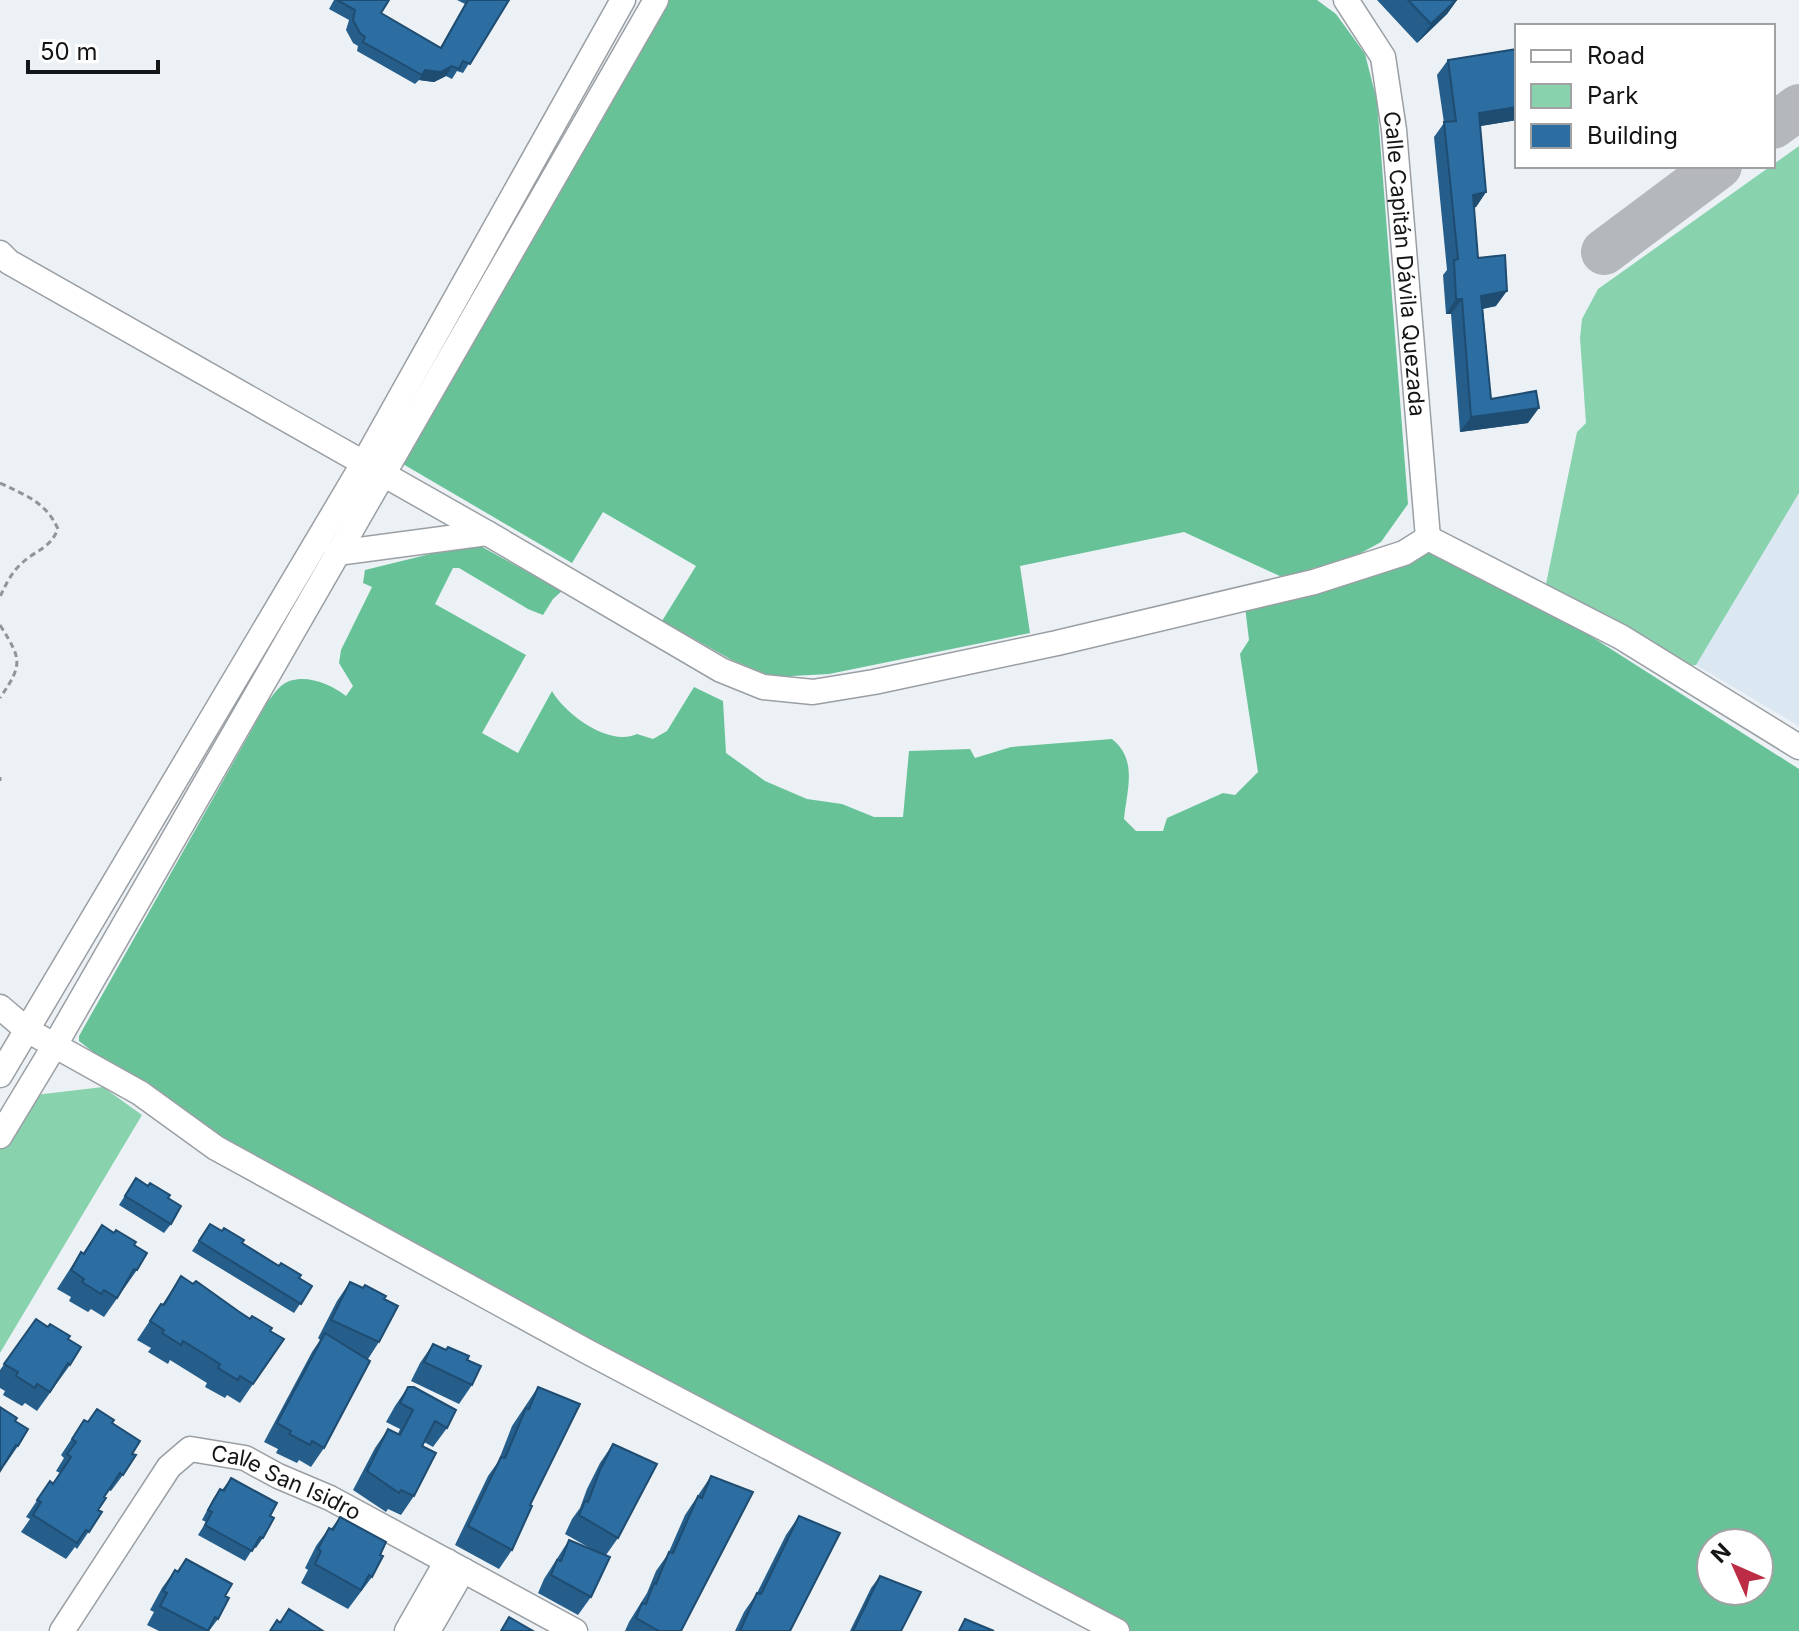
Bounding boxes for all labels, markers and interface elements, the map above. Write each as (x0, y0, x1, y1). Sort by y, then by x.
scale bar (28, 24, 158, 74)
legend (1515, 24, 1775, 168)
text: 50 m (40, 37, 98, 66)
text: Road (1587, 41, 1645, 70)
text: Park (1587, 81, 1638, 110)
street label: Calle Capitán Dávila Quezada (1378, 109, 1431, 418)
text: Building (1587, 121, 1678, 150)
street label: Calle San Isidro (210, 1440, 366, 1525)
north arrow (1695, 1527, 1775, 1607)
text: N (1706, 1538, 1736, 1568)

